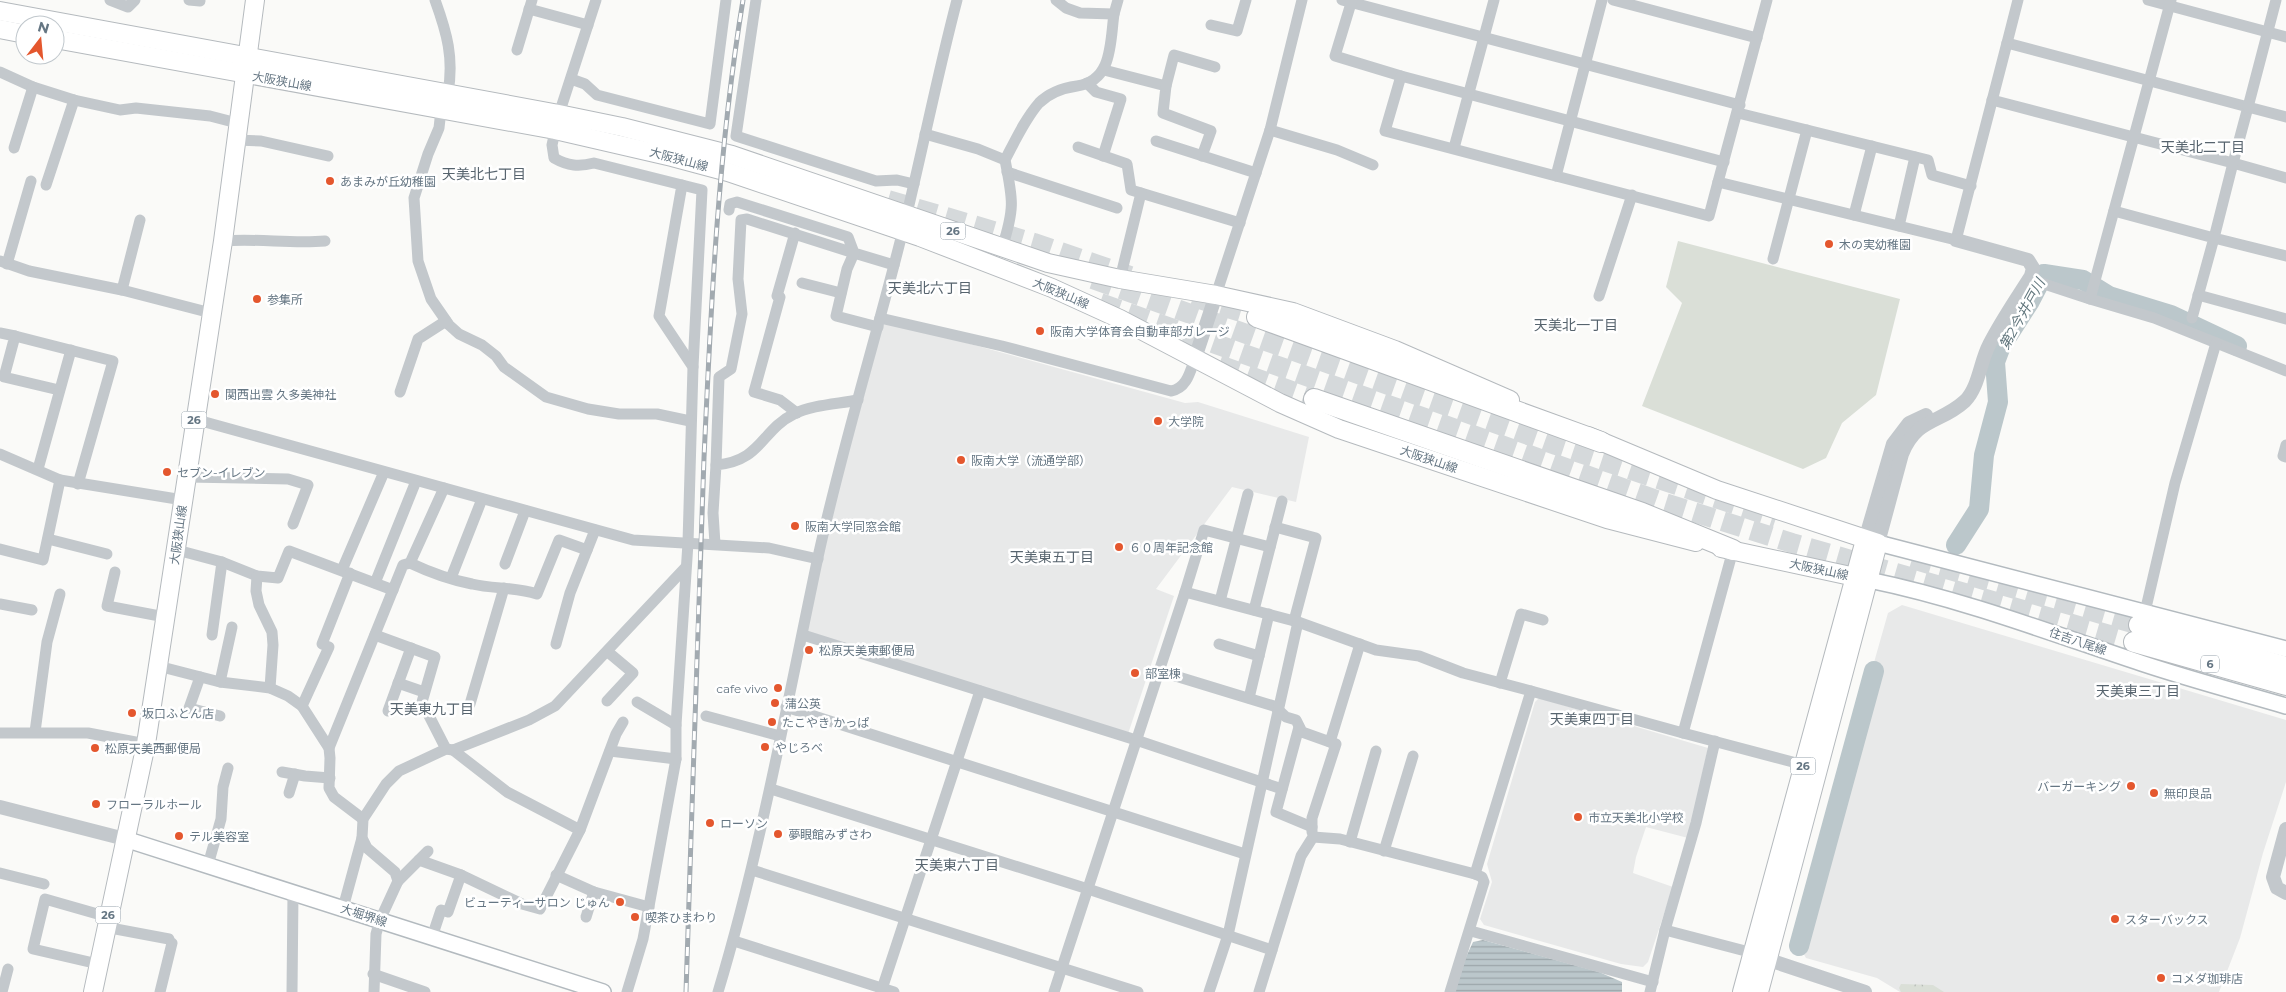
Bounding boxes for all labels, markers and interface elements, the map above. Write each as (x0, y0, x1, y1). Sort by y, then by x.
north arrow (15, 15, 65, 65)
text: N (36, 17, 52, 38)
street label: 大阪狭山線 (251, 68, 313, 94)
district label: 天美北二丁目 (2161, 138, 2245, 156)
street label: 大阪狭山線 (648, 144, 710, 174)
district label: 天美北七丁目 (442, 165, 526, 183)
place label: あまみが丘幼稚園 (340, 174, 436, 189)
marker: あまみが丘幼稚園 (324, 175, 336, 187)
road number: 26 (940, 222, 966, 240)
place label: 木の実幼稚園 (1839, 237, 1911, 252)
marker: 木の実幼稚園 (1823, 238, 1835, 250)
street label: 大阪狭山線 (1030, 274, 1092, 312)
water label: 第2今井戸川 (1995, 274, 2050, 352)
district label: 天美北六丁目 (888, 279, 972, 297)
place label: 参集所 (267, 292, 303, 307)
marker: 参集所 (251, 293, 263, 305)
district label: 天美北一丁目 (1534, 316, 1618, 334)
place label: 阪南大学体育会自動車部ガレージ (1050, 324, 1230, 339)
marker: 阪南大学体育会自動車部ガレージ (1034, 325, 1046, 337)
place label: 関西出雲 久多美神社 (225, 387, 336, 402)
marker: 関西出雲 久多美神社 (209, 388, 221, 400)
road number: 26 (182, 412, 206, 428)
place label: 大学院 (1168, 414, 1204, 429)
marker: 大学院 (1152, 415, 1164, 427)
street label: 大阪狭山線 (1398, 442, 1460, 476)
place label: 阪南大学（流通学部） (971, 453, 1091, 468)
marker: 阪南大学（流通学部） (955, 454, 967, 466)
place label: セブン-イレブン (177, 465, 266, 480)
marker: セブン-イレブン (161, 466, 173, 478)
street label: 大阪狭山線 (166, 504, 190, 566)
place label: 阪南大学同窓会館 (805, 519, 901, 534)
marker: 阪南大学同窓会館 (789, 520, 801, 532)
place label: ６０周年記念館 (1129, 540, 1213, 555)
marker: ６０周年記念館 (1113, 541, 1125, 553)
district label: 天美東五丁目 (1010, 548, 1094, 566)
street label: 大阪狭山線 (1788, 555, 1850, 583)
street label: 住吉八尾線 (2047, 624, 2109, 658)
place label: 松原天美東郵便局 (819, 643, 915, 658)
marker: 松原天美東郵便局 (803, 644, 815, 656)
road number: 6 (2201, 656, 2219, 672)
place label: 部室棟 (1145, 666, 1181, 681)
marker: 部室棟 (1129, 667, 1141, 679)
place label: cafe vivo (716, 681, 768, 696)
marker: cafe vivo (772, 682, 784, 694)
district label: 天美東三丁目 (2096, 682, 2180, 700)
place label: 蒲公英 (785, 696, 821, 711)
marker: 蒲公英 (769, 697, 781, 709)
district label: 天美東九丁目 (390, 700, 474, 718)
place label: 坂口ふとん店 (142, 706, 214, 721)
marker: 坂口ふとん店 (126, 707, 138, 719)
district label: 天美東四丁目 (1550, 710, 1634, 728)
place label: たこやき かっぱ (782, 715, 869, 730)
marker: たこやき かっぱ (766, 716, 778, 728)
place label: やじろべ (775, 740, 823, 755)
place label: 松原天美西郵便局 (105, 741, 201, 756)
marker: やじろべ (759, 741, 771, 753)
marker: 松原天美西郵便局 (89, 742, 101, 754)
road number: 26 (1790, 758, 1816, 774)
place label: バーガーキング (2037, 779, 2121, 794)
marker: バーガーキング (2125, 780, 2137, 792)
place label: 無印良品 (2164, 786, 2212, 801)
marker: 無印良品 (2148, 787, 2160, 799)
place label: フローラルホール (106, 797, 202, 812)
marker: フローラルホール (90, 798, 102, 810)
place label: 市立天美北小学校 (1588, 810, 1684, 825)
marker: 市立天美北小学校 (1572, 811, 1584, 823)
place label: ローソン (720, 816, 768, 831)
marker: ローソン (704, 817, 716, 829)
place label: 夢眼館みずさわ (788, 827, 872, 842)
marker: 夢眼館みずさわ (772, 828, 784, 840)
place label: テル美容室 (189, 829, 249, 844)
marker: テル美容室 (173, 830, 185, 842)
district label: 天美東六丁目 (915, 856, 999, 874)
place label: ビューティーサロン じゅん (464, 895, 610, 910)
marker: ビューティーサロン じゅん (614, 896, 626, 908)
street label: 大堀堺線 (339, 900, 389, 930)
road number: 26 (96, 906, 120, 924)
place label: 喫茶ひまわり (645, 910, 717, 925)
marker: 喫茶ひまわり (629, 911, 641, 923)
place label: スターバックス (2125, 912, 2209, 927)
marker: スターバックス (2109, 913, 2121, 925)
place label: コメダ珈琲店 (2171, 971, 2243, 986)
marker: コメダ珈琲店 (2155, 972, 2167, 984)

